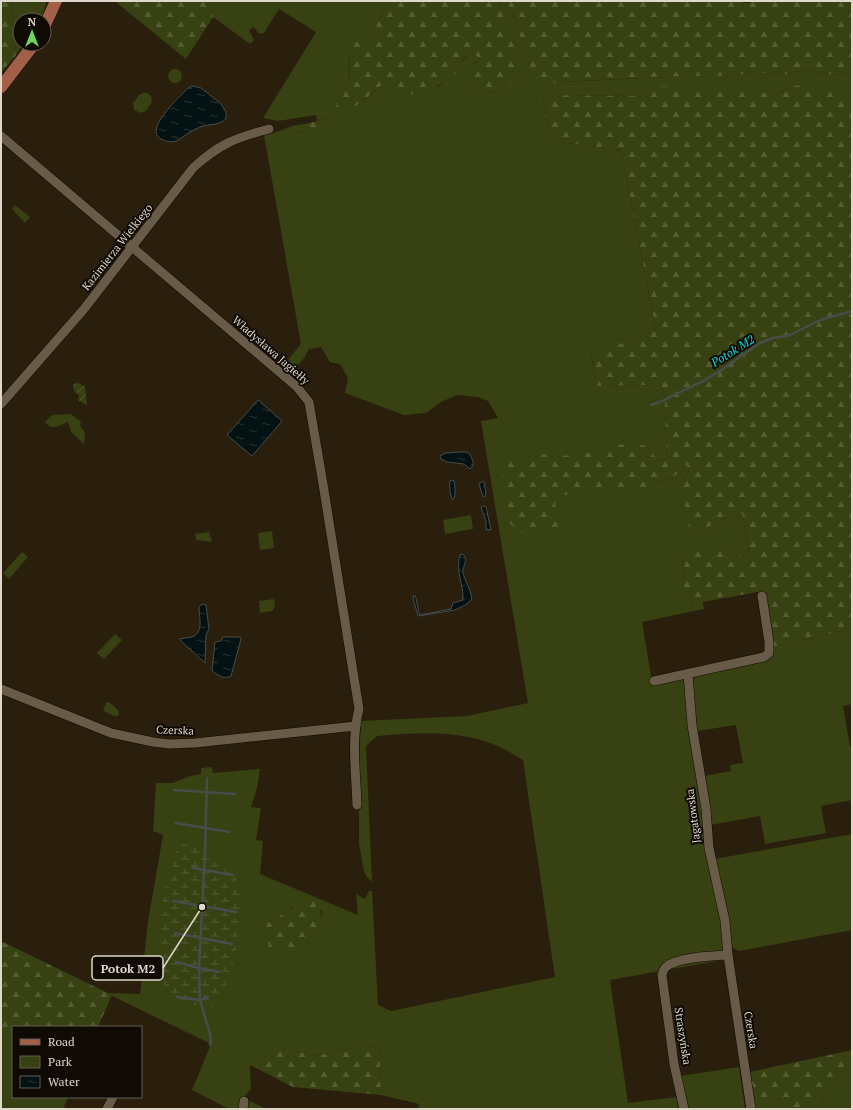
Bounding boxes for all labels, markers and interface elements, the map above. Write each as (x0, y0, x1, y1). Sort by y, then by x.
north arrow (12, 12, 52, 52)
text: N (28, 15, 37, 29)
street label: Kazimierza Wielkiego (79, 201, 155, 293)
street label: Władysława Jagiełły (229, 313, 313, 388)
water label: Potok M2 (707, 331, 758, 370)
street label: Czerska (156, 722, 195, 738)
street label: Jagatowska (683, 788, 703, 844)
callout: Potok M2 (92, 956, 163, 980)
text: Potok M2 (101, 961, 155, 976)
street label: Straszyńska (672, 1006, 695, 1066)
street label: Czerska (741, 1010, 761, 1050)
legend (12, 1026, 142, 1098)
text: Road (48, 1034, 75, 1049)
text: Park (48, 1054, 73, 1069)
text: Water (48, 1074, 80, 1089)

